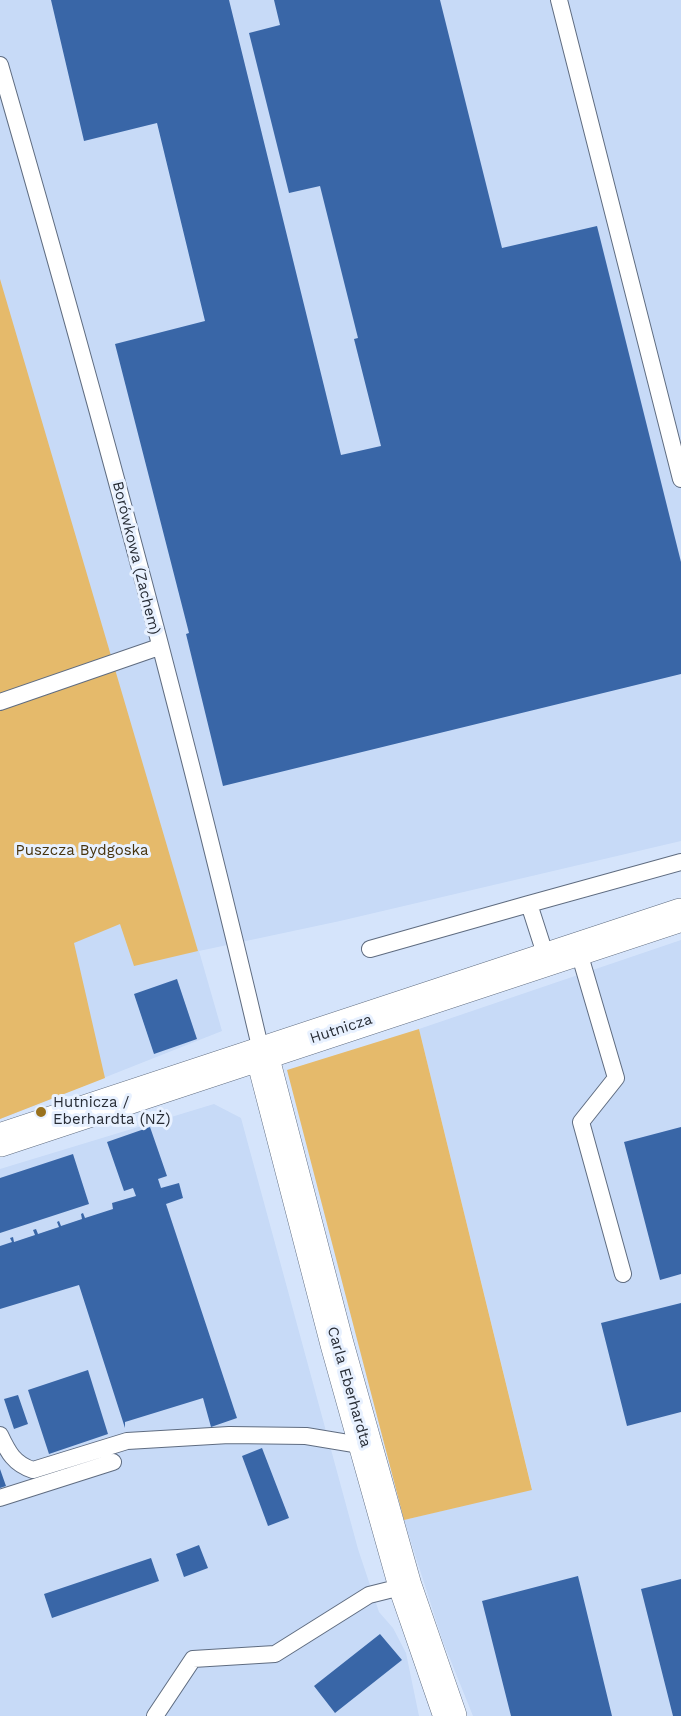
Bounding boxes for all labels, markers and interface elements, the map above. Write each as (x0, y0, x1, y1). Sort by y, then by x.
street label: Borówkowa (Zachem) (108, 479, 164, 637)
park label: Puszcza Bydgoska (16, 842, 148, 860)
street label: Hutnicza (307, 1010, 375, 1048)
place label: Hutnicza / Eberhardta (NŻ) (53, 1094, 170, 1129)
marker: Hutnicza / Eberhardta (NŻ) (34, 1105, 48, 1119)
street label: Carla Eberhardta (323, 1325, 375, 1449)

